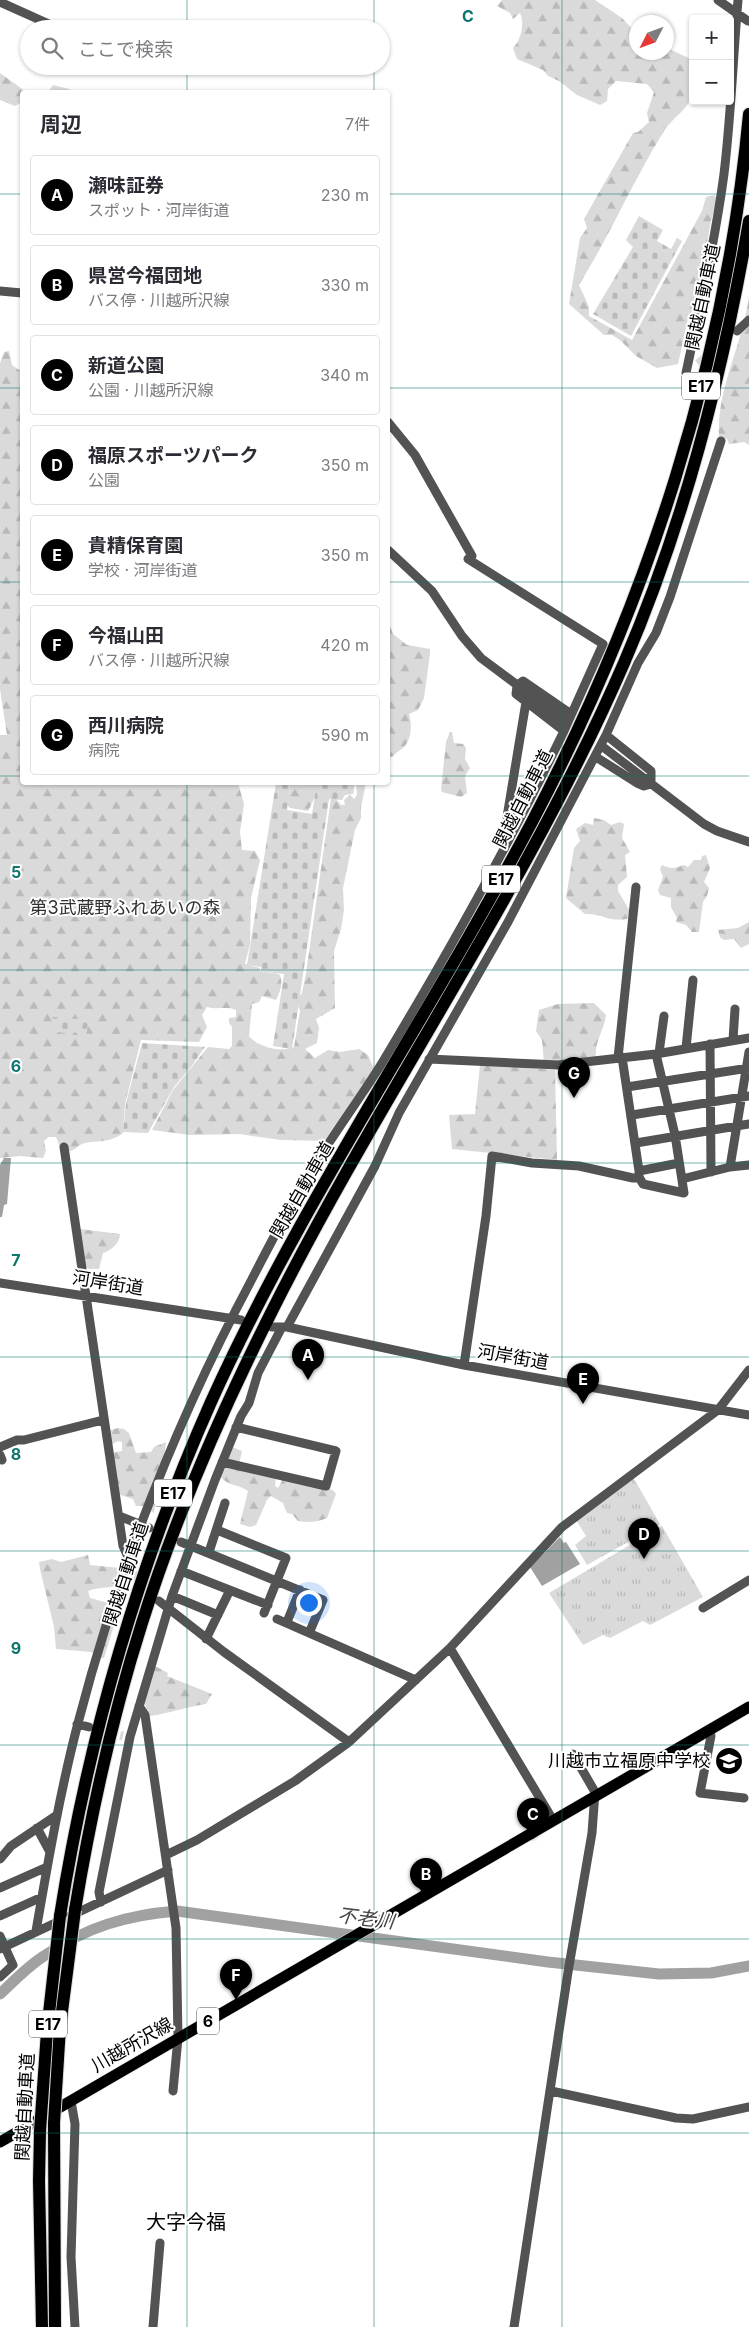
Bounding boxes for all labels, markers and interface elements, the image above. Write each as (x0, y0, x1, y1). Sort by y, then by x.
text: C (462, 6, 474, 26)
north arrow (629, 15, 674, 60)
map controls (689, 15, 734, 105)
button: + (689, 15, 734, 60)
search box (20, 20, 390, 75)
icon: search (38, 34, 66, 62)
text: ここで検索 (78, 38, 173, 61)
button: − (689, 60, 734, 105)
text: 周辺 (40, 112, 82, 137)
text: 7件 (345, 114, 370, 134)
text: 瀬味証券 (88, 174, 164, 197)
text: A (51, 185, 63, 205)
text: 230 m (321, 185, 369, 205)
text: スポット · 河岸街道 (88, 200, 230, 220)
street label: 関越自動車道 (681, 242, 724, 352)
text: 県営今福団地 (88, 264, 202, 287)
text: B (52, 275, 62, 295)
text: 330 m (321, 275, 369, 295)
text: バス停 · 川越所沢線 (88, 290, 230, 310)
text: 新道公園 (88, 354, 164, 377)
text: C (51, 365, 63, 385)
text: 340 m (320, 365, 369, 385)
road number: E17 (682, 372, 720, 400)
text: 公園 · 川越所沢線 (88, 380, 214, 400)
text: 福原スポーツパーク (88, 444, 259, 467)
text: D (51, 455, 63, 475)
text: 350 m (321, 455, 369, 475)
text: 公園 (88, 470, 120, 490)
text: 貴精保育園 (88, 534, 183, 557)
text: E (52, 545, 62, 565)
text: 350 m (321, 545, 369, 565)
text: 学校 · 河岸街道 (88, 560, 198, 580)
text: 今福山田 (88, 624, 164, 647)
text: F (52, 635, 62, 655)
text: 420 m (320, 635, 369, 655)
text: バス停 · 川越所沢線 (88, 650, 230, 670)
text: 西川病院 (88, 714, 164, 737)
text: G (51, 725, 63, 745)
text: 590 m (321, 725, 369, 745)
text: 病院 (88, 740, 120, 760)
street label: 関越自動車道 (489, 746, 556, 852)
text: 5 (11, 862, 21, 882)
road number: E17 (482, 866, 520, 892)
park label: 第3武蔵野ふれあいの森 (29, 897, 221, 918)
text: 6 (11, 1056, 21, 1076)
pin: G (558, 1057, 590, 1098)
street label: 関越自動車道 (265, 1138, 338, 1242)
text: 7 (11, 1250, 21, 1270)
street label: 河岸街道 (71, 1267, 145, 1299)
pin: A (292, 1339, 324, 1380)
street label: 河岸街道 (476, 1340, 550, 1373)
pin: E (567, 1363, 599, 1404)
text: 8 (11, 1444, 21, 1464)
road number: E17 (154, 1480, 192, 1506)
pin: D (628, 1518, 660, 1559)
street label: 関越自動車道 (99, 1519, 152, 1628)
your location (296, 1590, 322, 1616)
text: 9 (11, 1638, 21, 1658)
school or university icon: 川越市立福原中学校 (714, 1746, 744, 1776)
place label: 川越市立福原中学校 (548, 1750, 710, 1771)
pin: C (517, 1798, 549, 1839)
pin: B (410, 1858, 442, 1899)
water label: 不老川 (336, 1904, 398, 1934)
pin: F (220, 1959, 252, 2000)
road number: 6 (197, 2008, 219, 2034)
road number: E17 (29, 2010, 67, 2038)
street label: 川越所沢線 (88, 2013, 176, 2076)
street label: 関越自動車道 (11, 2052, 38, 2161)
district label: 大字今福 (146, 2210, 226, 2234)

